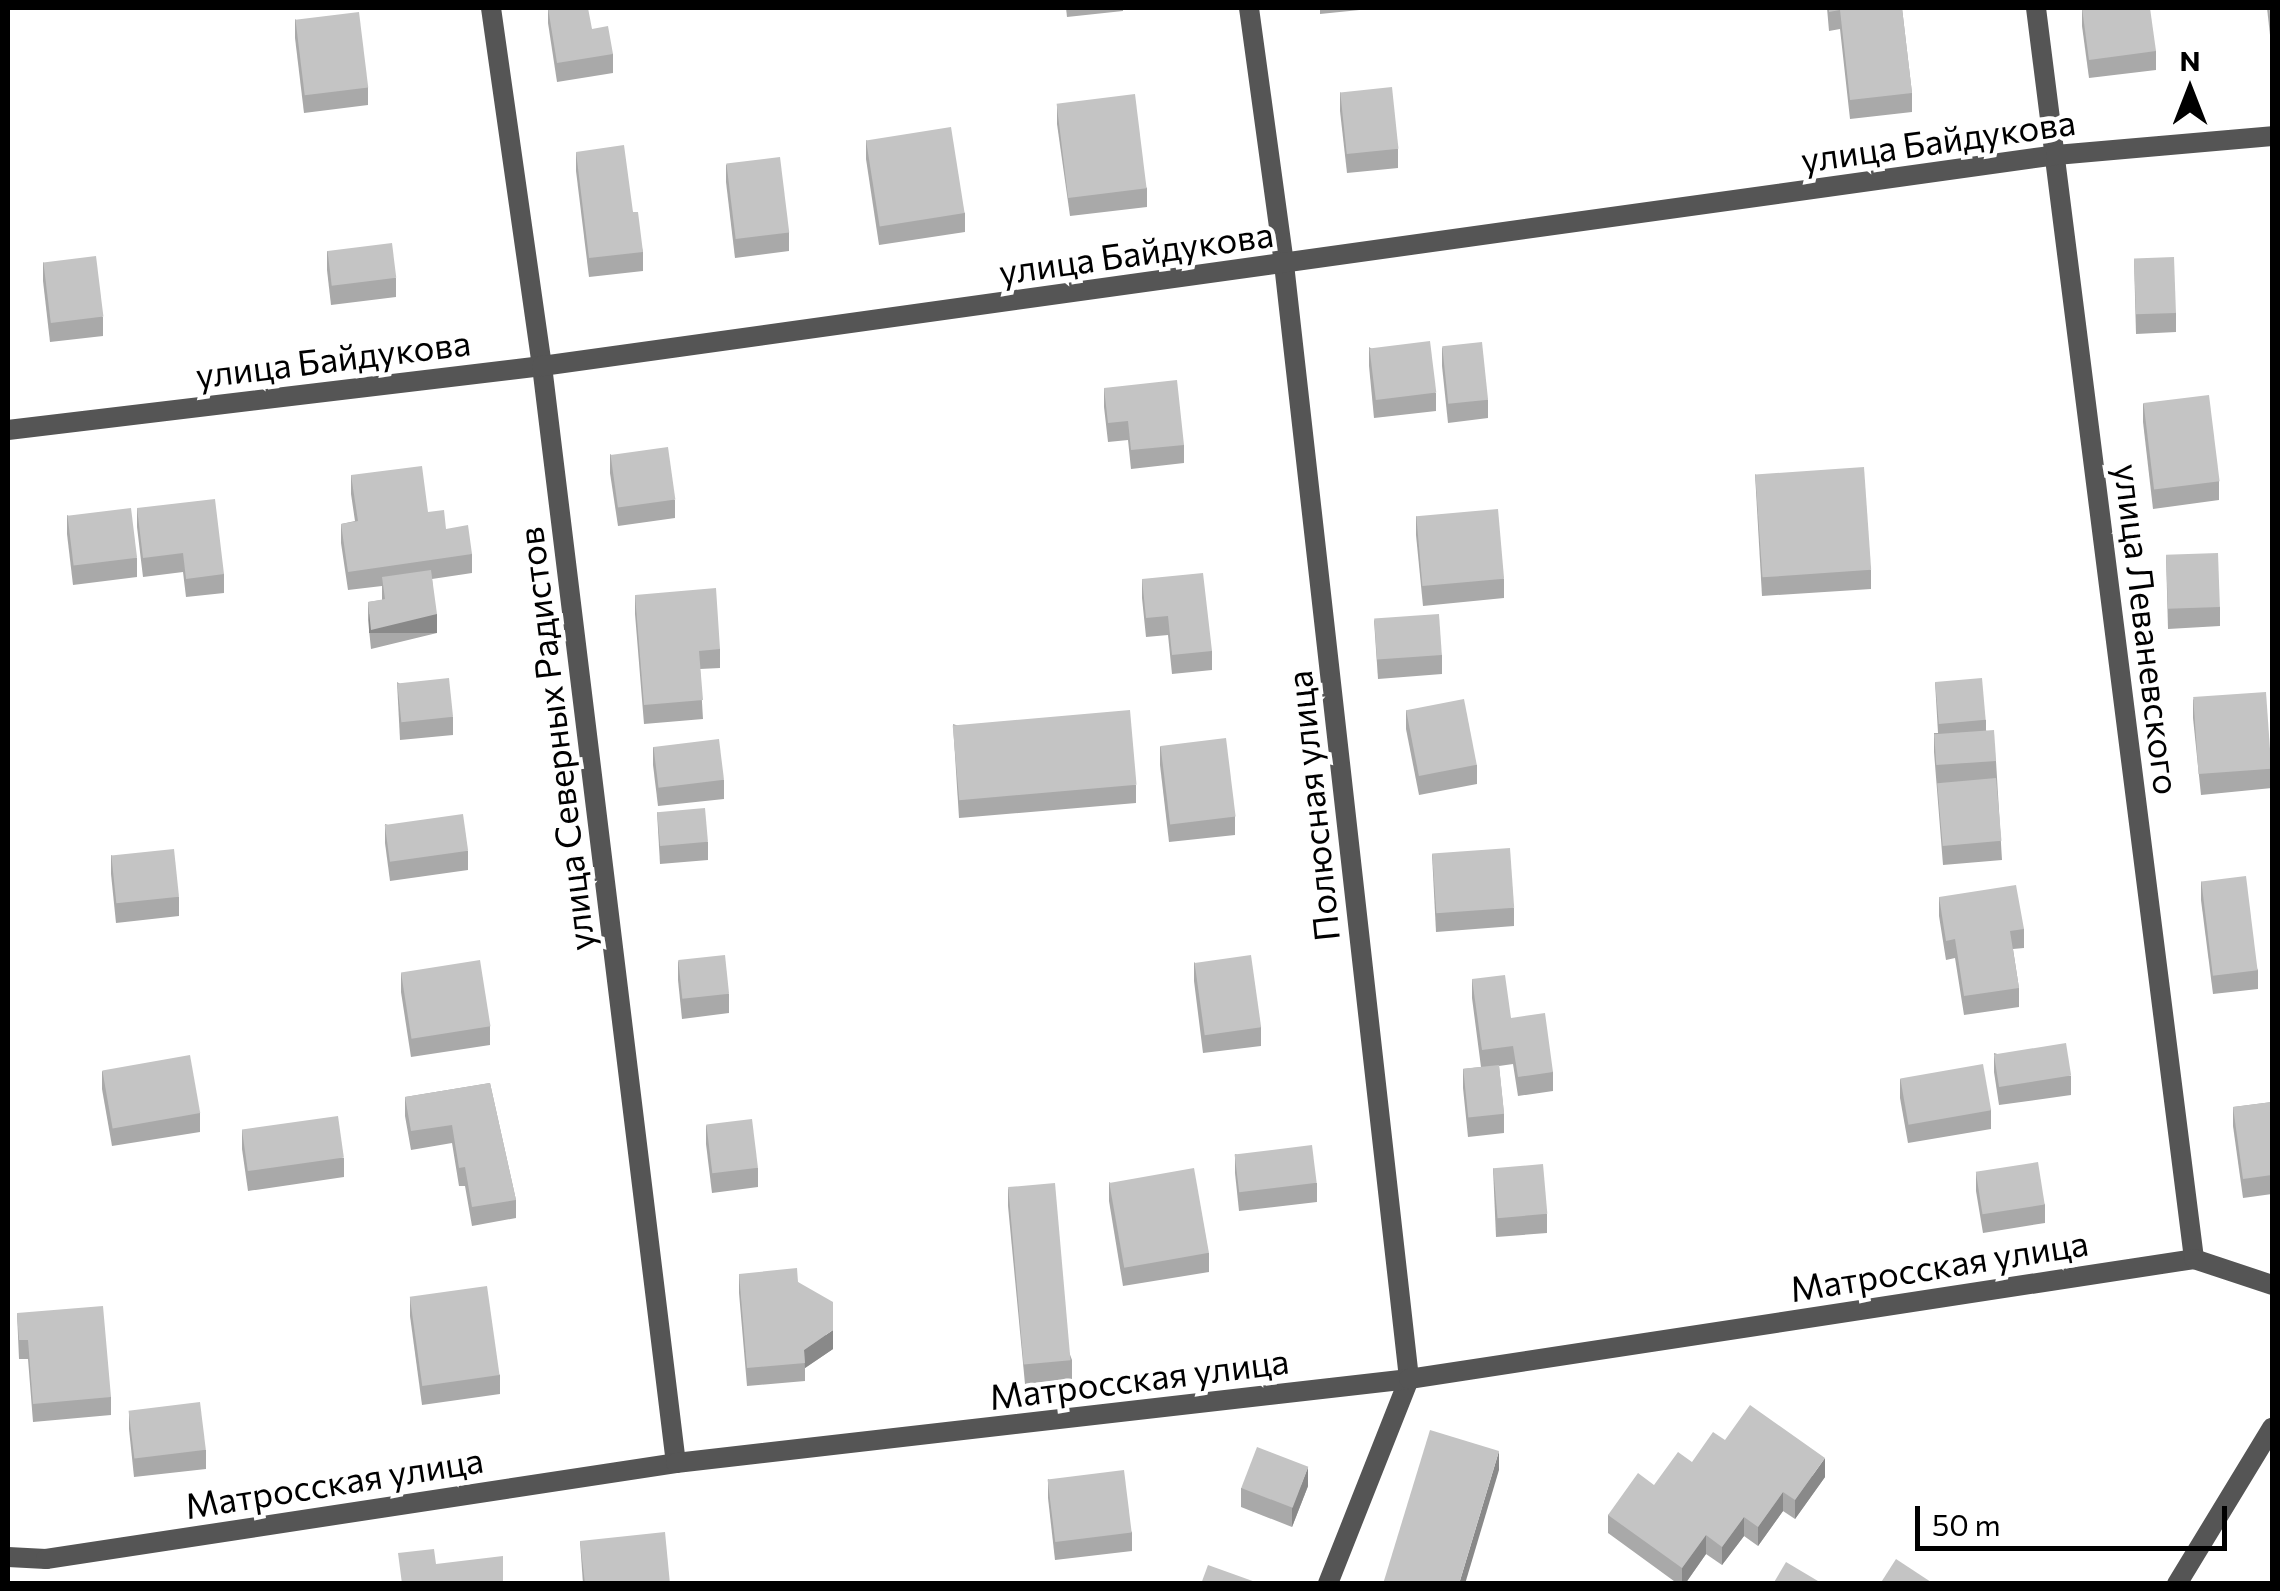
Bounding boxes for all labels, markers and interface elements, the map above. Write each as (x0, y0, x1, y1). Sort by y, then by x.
north arrow (2140, 40, 2240, 140)
text: N (2180, 43, 2201, 77)
street label: улица Байдукова (1798, 100, 2078, 180)
street label: улица Байдукова (996, 212, 1276, 292)
street label: улица Байдукова (193, 320, 473, 396)
street label: улица Леваневского (2107, 461, 2189, 797)
street label: улица Северных Радистов (508, 525, 602, 953)
street label: Полюсная улица (1277, 669, 1347, 943)
street label: Матросская улица (1787, 1221, 2091, 1309)
street label: Матросская улица (987, 1339, 1291, 1417)
street label: Матросская улица (182, 1438, 486, 1526)
scale bar (1920, 1486, 2232, 1548)
text: 50 m (1932, 1505, 2001, 1542)

